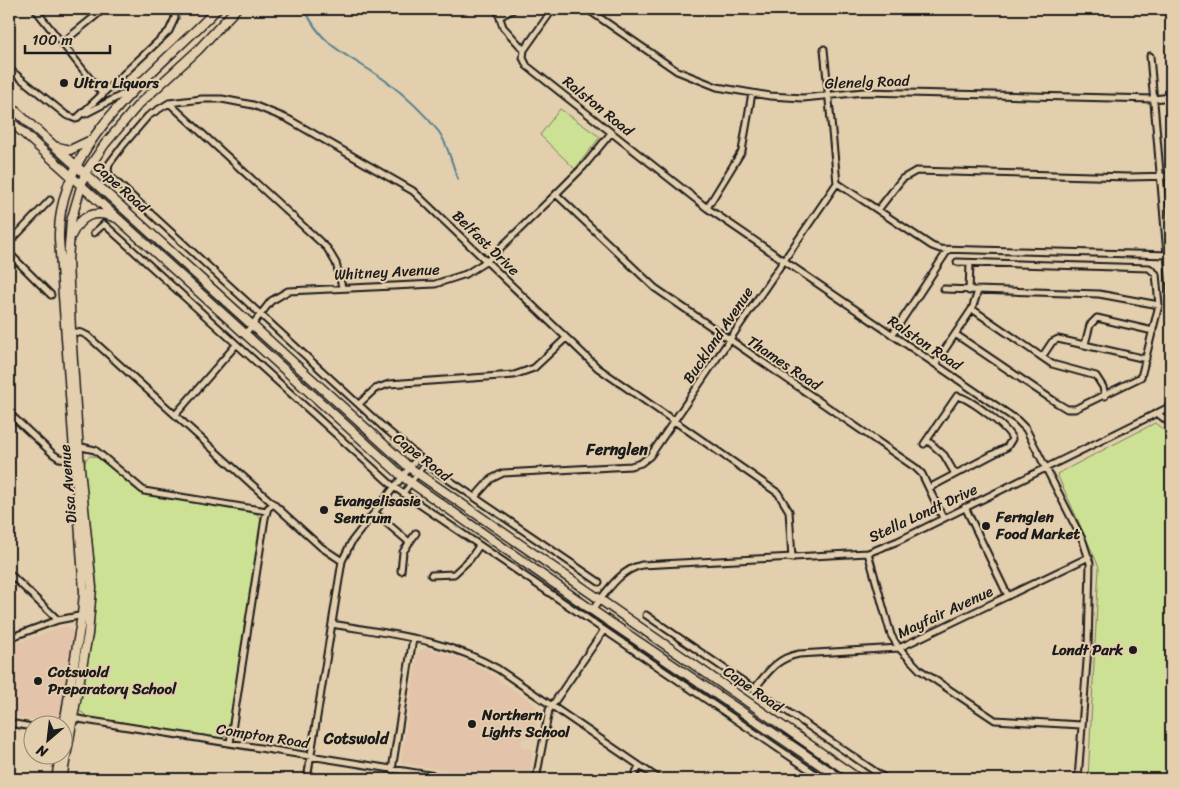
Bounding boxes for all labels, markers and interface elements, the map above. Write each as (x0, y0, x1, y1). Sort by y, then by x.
scale bar (25, 22, 110, 54)
text: 100 m (32, 27, 73, 53)
street label: Glenelg Road (824, 67, 911, 96)
street label: Ralston Road (557, 69, 640, 144)
place label: Ultra Liquors (74, 70, 160, 96)
marker: Ultra Liquors (58, 77, 70, 89)
street label: Cape Road (87, 154, 156, 220)
street label: Belfast Drive (446, 204, 526, 282)
street label: Whitney Avenue (334, 256, 441, 288)
street label: Buckland Avenue (676, 281, 760, 389)
street label: Ralston Road (882, 308, 969, 378)
street label: Thames Road (742, 328, 827, 398)
street label: Cape Road (387, 426, 458, 489)
district label: Fernglen (585, 435, 648, 464)
street label: Disa Avenue (52, 443, 84, 525)
street label: Stella Londt Drive (864, 476, 982, 550)
place label: Evangelisasie Sentrum (333, 488, 421, 531)
marker: Evangelisasie Sentrum (318, 504, 330, 516)
place label: Fernglen Food Market (995, 504, 1080, 547)
marker: Fernglen Food Market (980, 520, 992, 532)
street label: Mayfair Avenue (893, 578, 997, 646)
place label: Londt Park (1052, 637, 1124, 663)
marker: Londt Park (1127, 644, 1139, 656)
place label: Cotswold Preparatory School (47, 659, 177, 702)
street label: Cape Road (718, 659, 789, 720)
marker: Cotswold Preparatory School (32, 675, 44, 687)
place label: Northern Lights School (481, 702, 570, 745)
north arrow (22, 716, 72, 766)
street label: Compton Road (215, 716, 313, 756)
marker: Northern Lights School (466, 718, 478, 730)
district label: Cotswold (323, 724, 390, 753)
text: N (32, 738, 53, 765)

